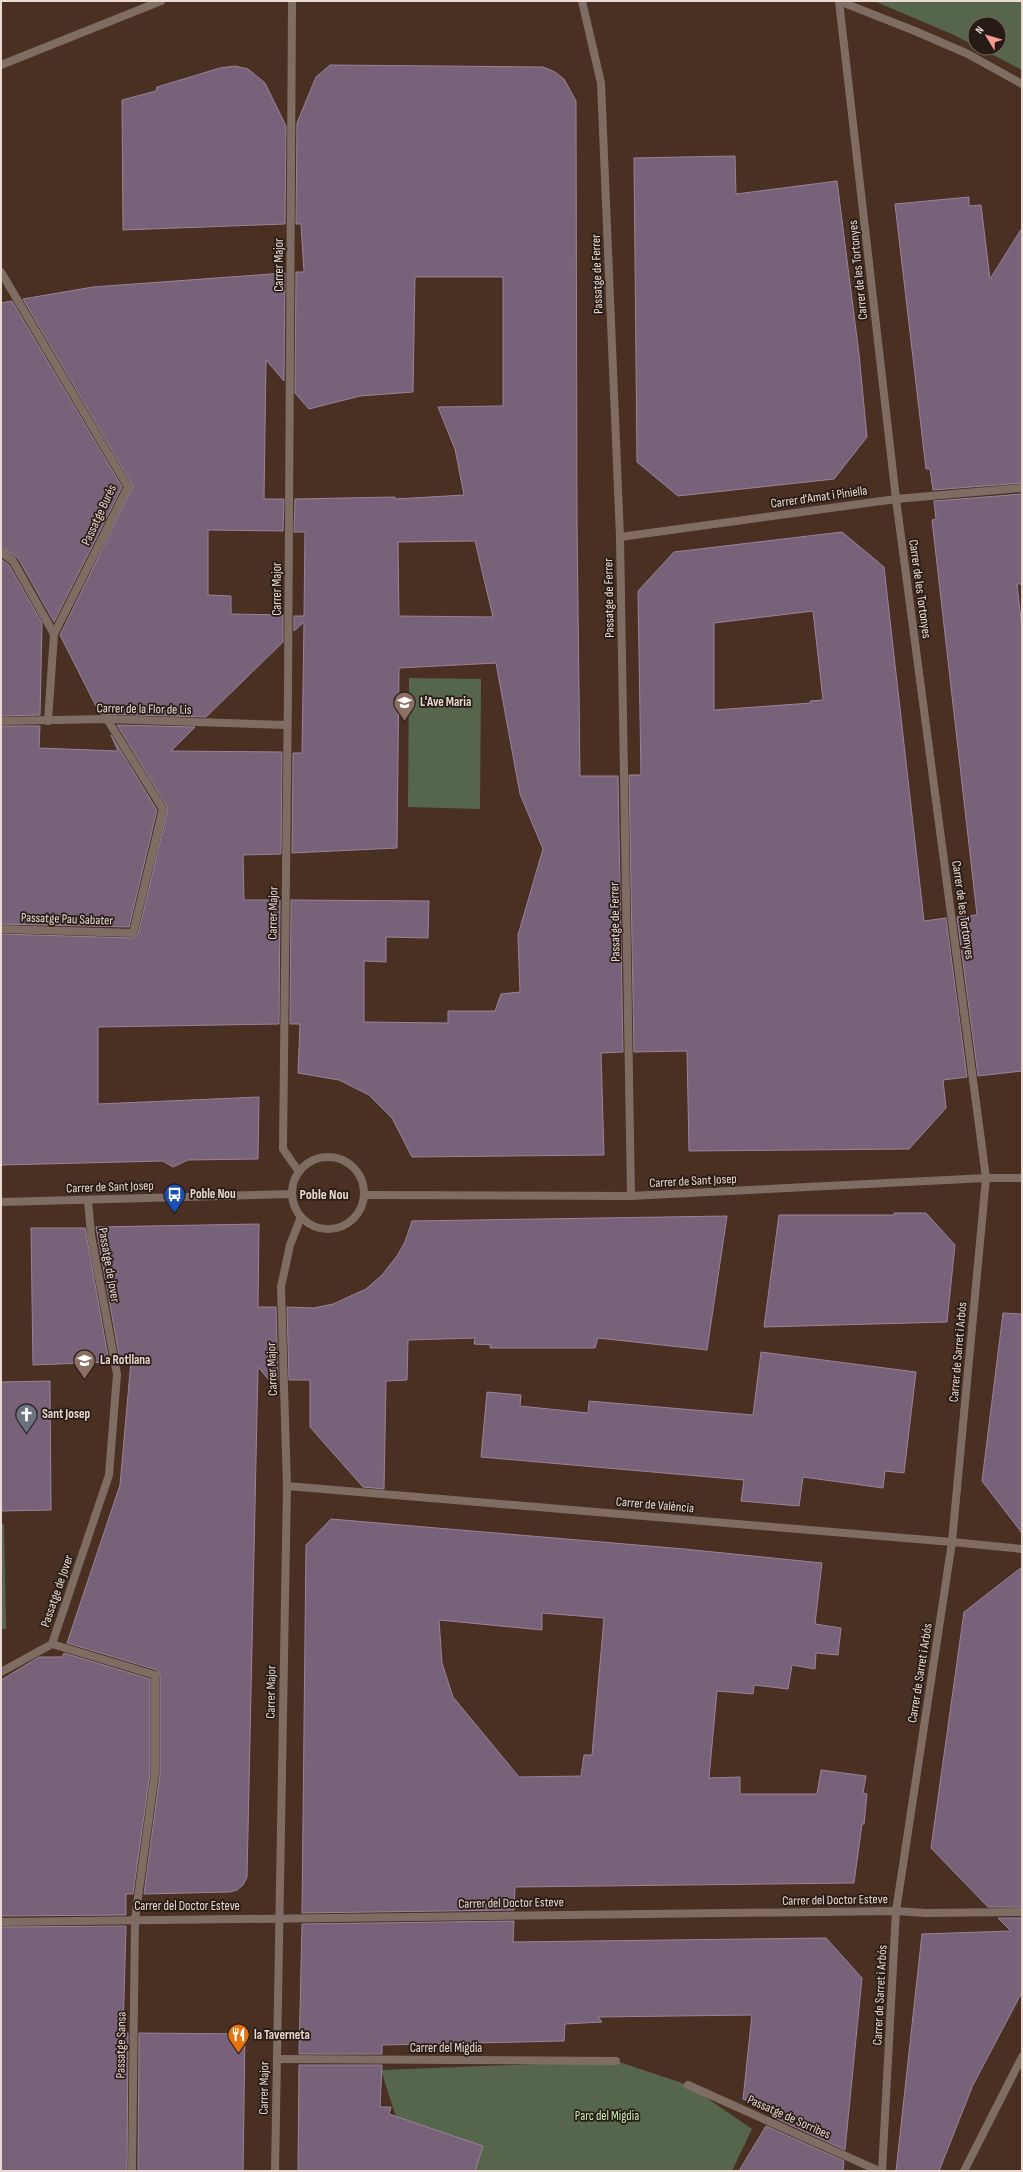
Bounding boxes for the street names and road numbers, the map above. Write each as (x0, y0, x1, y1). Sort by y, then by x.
street label: Carrer de les Tortonyes (845, 219, 871, 320)
street label: Passatge de Ferrer (588, 234, 606, 314)
street label: Carrer Major (271, 238, 287, 292)
street label: Passatge Burés (78, 482, 120, 548)
street label: Carrer d'Amat i Piniella (770, 482, 868, 512)
street label: Carrer de les Tortonyes (905, 538, 935, 640)
street label: Passatge de Ferrer (600, 558, 618, 638)
street label: Carrer Major (269, 562, 285, 616)
street label: Carrer de la Flor de Lis (97, 700, 192, 718)
street label: Carrer de les Tortonyes (948, 859, 978, 961)
street label: Passatge de Ferrer (606, 882, 624, 962)
street label: Carrer Major (265, 886, 281, 940)
street label: Passatge Pau Sabater (21, 909, 114, 929)
street label: Carrer de Sant Josep (649, 1171, 737, 1191)
street label: Carrer de Sant Josep (66, 1177, 154, 1197)
street label: Passatge de Jover (95, 1226, 123, 1304)
street label: Carrer de Sarret i Arbós (946, 1301, 970, 1403)
street label: Carrer Major (263, 1342, 281, 1396)
street label: Carrer de València (615, 1494, 695, 1516)
street label: Passatge de Jover (37, 1552, 77, 1629)
street label: Carrer de Sarret i Arbós (904, 1622, 936, 1724)
street label: Carrer Major (263, 1665, 279, 1719)
street label: Carrer del Doctor Esteve (782, 1891, 888, 1909)
street label: Carrer del Doctor Esteve (458, 1894, 564, 1912)
street label: Carrer del Doctor Esteve (134, 1898, 240, 1914)
street label: Carrer de Sarret i Arbós (869, 1944, 891, 2046)
street label: Passatge Sansa (112, 2012, 130, 2078)
street label: Carrer del Migdia (410, 2040, 482, 2056)
street label: Carrer Major (256, 2061, 272, 2115)
street label: Passatge de Sorribes (745, 2091, 834, 2143)

